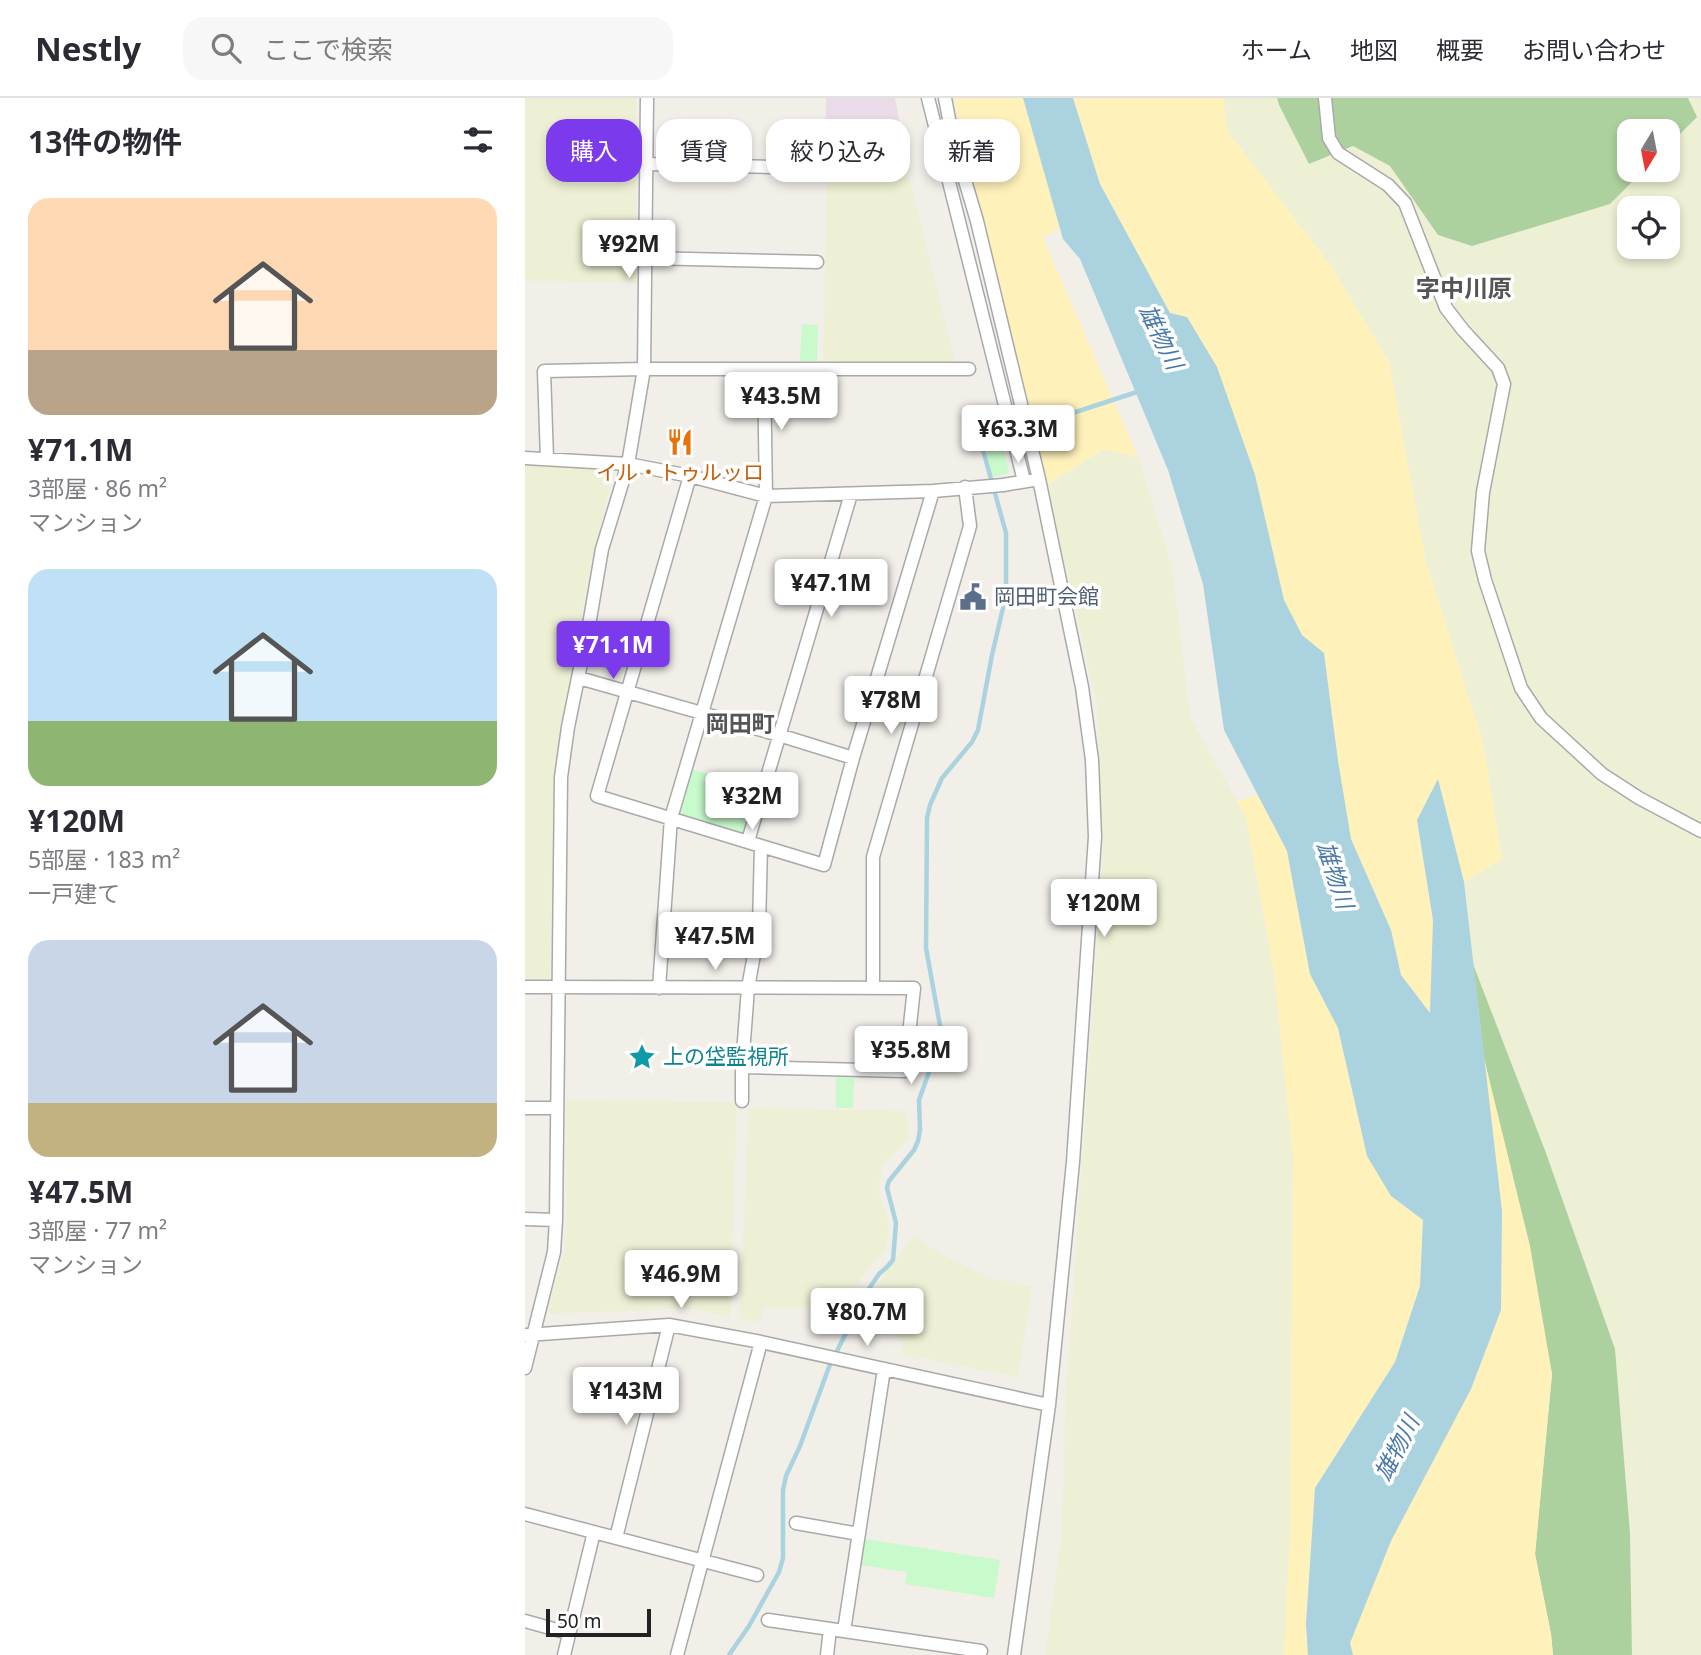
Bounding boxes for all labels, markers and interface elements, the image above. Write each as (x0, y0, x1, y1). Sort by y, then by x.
search box (183, 17, 673, 80)
text: Nestly (35, 26, 141, 71)
icon: search (207, 29, 245, 67)
text: ここで検索 (263, 31, 393, 67)
text: ホーム (1241, 33, 1312, 66)
text: 地図 (1350, 33, 1398, 66)
text: 概要 (1436, 33, 1484, 66)
text: お問い合わせ (1522, 33, 1666, 66)
chip: 購入 (546, 119, 642, 182)
chip: 賃貸 (656, 119, 752, 182)
chip: 絞り込み (766, 119, 910, 182)
chip: 新着 (924, 119, 1020, 182)
north arrow (1617, 119, 1680, 182)
map controls (1617, 119, 1680, 259)
text: 13件の物件 (28, 121, 182, 162)
icon: filters (459, 121, 497, 159)
button: locate (1617, 196, 1680, 259)
pin: ¥92M (588, 220, 670, 280)
text: ¥92M (598, 227, 660, 259)
icon: home (200, 243, 326, 369)
district label: 字中川原 (1416, 271, 1512, 304)
water label: 雄物川 (1132, 299, 1193, 377)
pin: ¥43.5M (724, 372, 838, 432)
text: ¥43.5M (741, 379, 821, 411)
pin: ¥63.3M (961, 406, 1075, 465)
text: ¥63.3M (978, 412, 1058, 444)
restaurant icon: イル・トゥルッロ (665, 427, 695, 457)
text: ¥71.1M (28, 429, 133, 470)
place label: イル・トゥルッロ (596, 458, 764, 486)
text: 3部屋 · 86 m² (28, 472, 167, 504)
text: マンション (28, 506, 143, 538)
pin: ¥47.1M (774, 560, 888, 619)
text: ¥47.1M (791, 566, 871, 598)
public building icon: 岡田町会館 (958, 582, 988, 612)
place label: 岡田町会館 (994, 582, 1099, 610)
icon: home (200, 614, 326, 740)
pin: ¥71.1M (556, 622, 670, 681)
text: ¥71.1M (573, 628, 653, 660)
pin: ¥78M (850, 676, 932, 736)
text: ¥78M (860, 683, 922, 715)
district label: 岡田町 (706, 707, 775, 739)
pin: ¥32M (711, 772, 793, 832)
text: ¥32M (721, 779, 783, 811)
text: ¥120M (28, 800, 125, 841)
water label: 雄物川 (1310, 837, 1363, 915)
text: 5部屋 · 183 m² (28, 843, 180, 875)
text: 一戸建て (28, 877, 120, 909)
pin: ¥120M (1055, 880, 1153, 939)
text: ¥120M (1067, 886, 1141, 918)
pin: ¥47.5M (658, 912, 772, 972)
text: ¥47.5M (675, 919, 755, 951)
icon: home (200, 985, 326, 1111)
pin: ¥35.8M (854, 1026, 968, 1086)
text: ¥35.8M (871, 1033, 951, 1065)
place icon: 上の垈監視所 (627, 1042, 657, 1072)
place label: 上の垈監視所 (663, 1042, 789, 1070)
text: ¥47.5M (28, 1171, 133, 1212)
text: 3部屋 · 77 m² (28, 1214, 167, 1246)
text: マンション (28, 1248, 143, 1280)
pin: ¥46.9M (624, 1250, 738, 1310)
text: ¥46.9M (641, 1257, 721, 1289)
pin: ¥80.7M (810, 1288, 924, 1348)
text: ¥80.7M (827, 1295, 907, 1327)
pin: ¥143M (577, 1368, 675, 1427)
text: ¥143M (589, 1374, 663, 1406)
water label: 雄物川 (1366, 1407, 1427, 1486)
scale bar (546, 1606, 651, 1638)
text: 50 m (557, 1608, 601, 1634)

